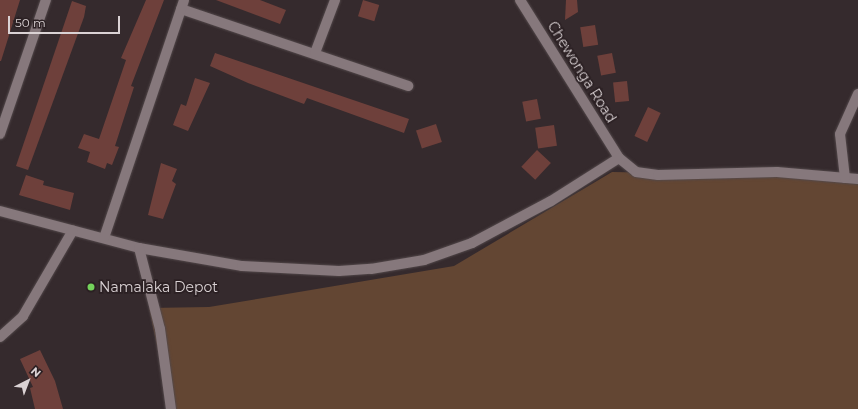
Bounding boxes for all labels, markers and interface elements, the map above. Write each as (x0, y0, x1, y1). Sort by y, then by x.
scale bar (10, 8, 122, 34)
text: 50 m (15, 15, 46, 30)
street label: Chewonga Road (544, 18, 620, 126)
place label: Namalaka Depot (99, 279, 218, 295)
marker: Namalaka Depot (86, 282, 96, 292)
north arrow (8, 361, 48, 401)
text: N (28, 364, 44, 380)

